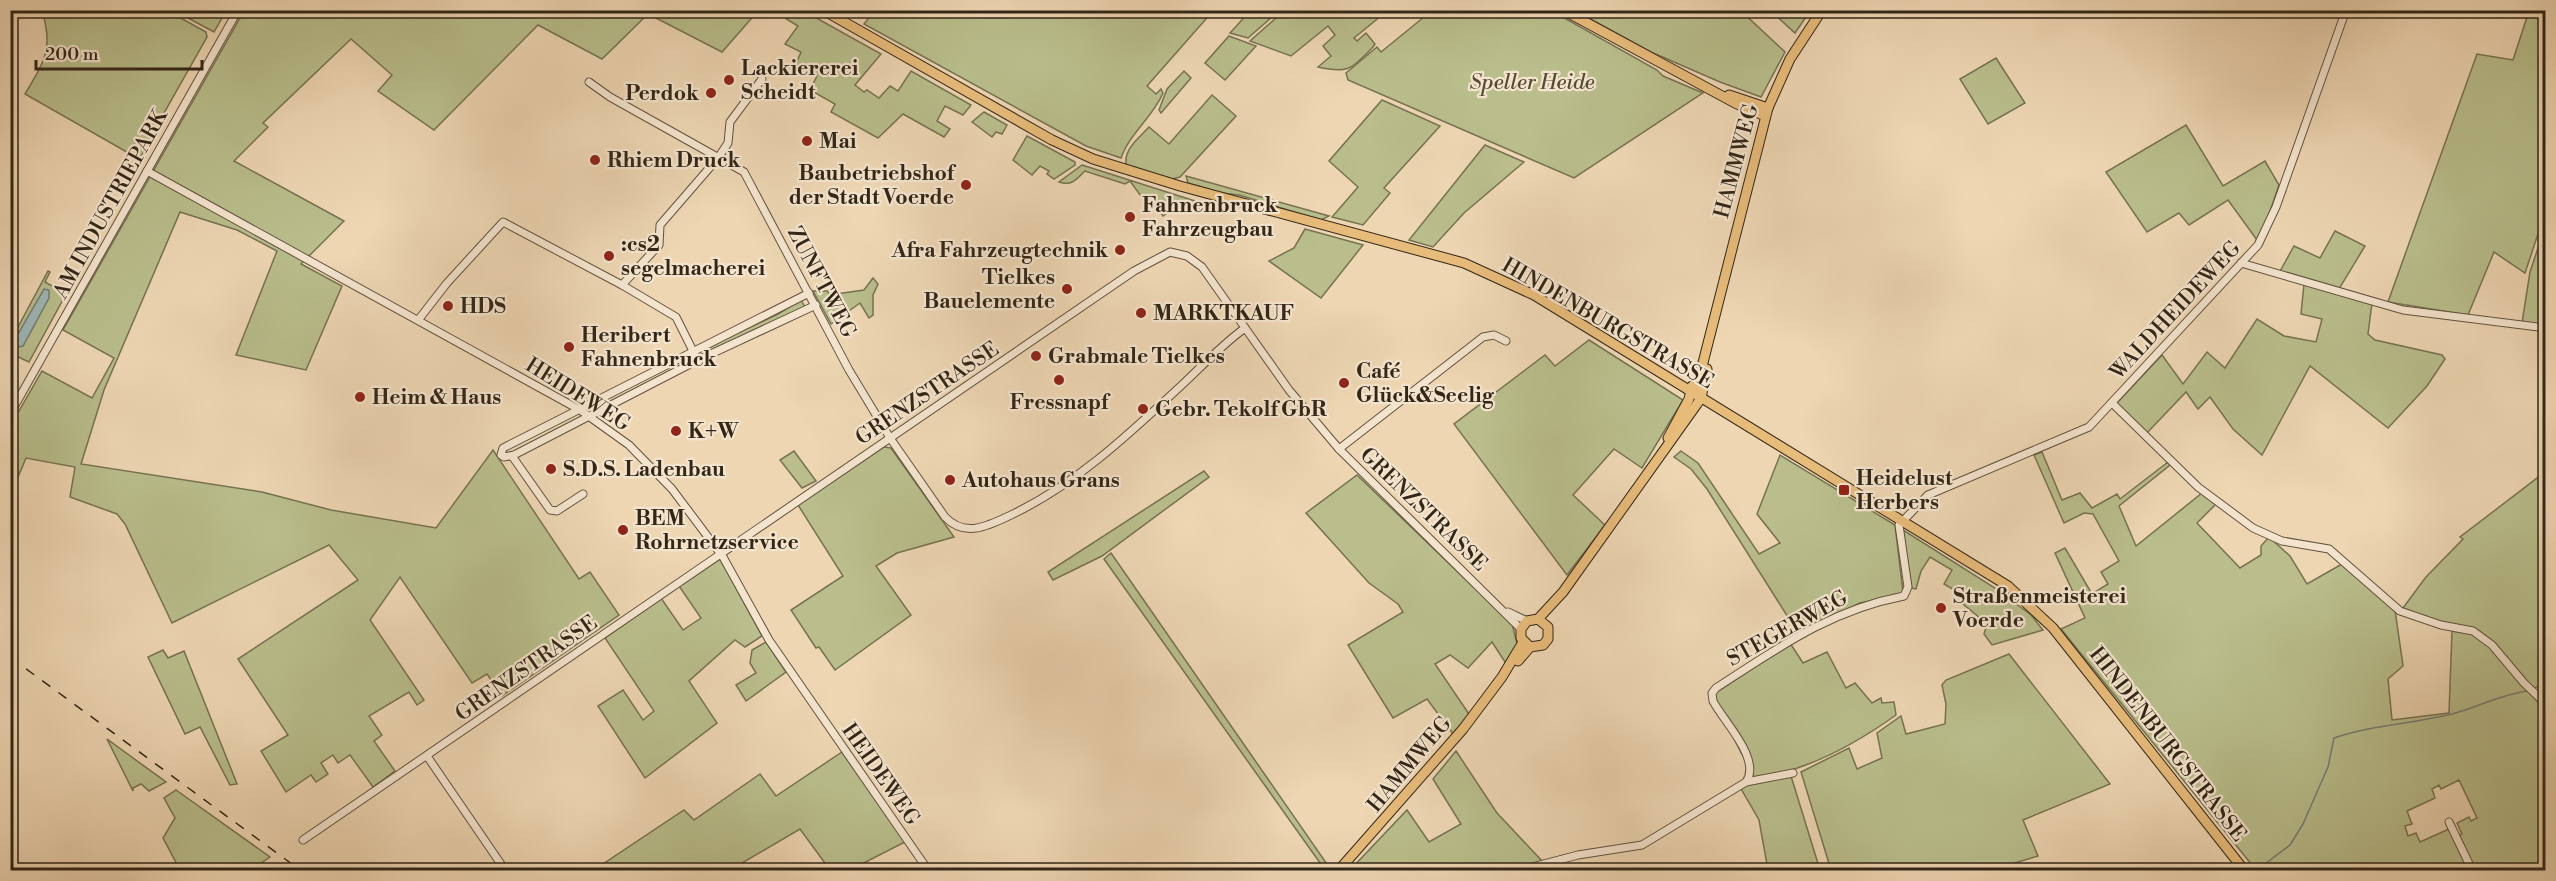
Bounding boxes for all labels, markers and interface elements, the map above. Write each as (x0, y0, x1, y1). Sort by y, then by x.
scale bar (36, 33, 202, 71)
text: 200 m (45, 43, 99, 66)
place label: Lackiererei Scheidt (741, 56, 859, 106)
park label: Speller Heide (1469, 70, 1595, 96)
marker: Lackiererei Scheidt (722, 73, 736, 87)
place label: Perdok (625, 81, 700, 107)
marker: Perdok (704, 86, 718, 100)
street label: HAMMWEG (1709, 101, 1765, 221)
street label: AM INDUSTRIEPARK (48, 104, 174, 304)
place label: Mai (819, 129, 857, 155)
marker: Mai (800, 134, 814, 148)
place label: Rhiem Druck (607, 148, 741, 174)
marker: Rhiem Druck (588, 153, 602, 167)
place label: Baubetriebshof der Stadt Voerde (789, 161, 957, 211)
marker: Baubetriebshof der Stadt Voerde (959, 178, 973, 192)
place label: Fahnenbruck Fahrzeugbau (1142, 193, 1278, 243)
marker: Fahnenbruck Fahrzeugbau (1123, 210, 1137, 224)
street label: ZUNFTWEG (781, 222, 862, 343)
place label: :cs2 segelmacherei (621, 232, 766, 282)
street label: WALDHEIDEWEG (2104, 236, 2247, 386)
place label: Afra Fahrzeugtechnik (891, 238, 1109, 264)
marker: Afra Fahrzeugtechnik (1113, 243, 1127, 257)
marker: :cs2 segelmacherei (602, 249, 616, 263)
street label: HINDENBURGSTRASSE (1497, 253, 1718, 395)
place label: Tielkes Bauelemente (924, 265, 1055, 315)
marker: Tielkes Bauelemente (1060, 282, 1074, 296)
place label: HDS (460, 294, 506, 320)
marker: HDS (441, 299, 455, 313)
place label: MARKTKAUF (1153, 301, 1295, 327)
marker: MARKTKAUF (1134, 306, 1148, 320)
place label: Heribert Fahnenbruck (581, 323, 717, 373)
street label: GRENZSTRASSE (851, 336, 1004, 451)
marker: Heribert Fahnenbruck (562, 340, 576, 354)
place label: Grabmale Tielkes (1048, 344, 1225, 370)
marker: Grabmale Tielkes (1029, 349, 1043, 363)
street label: HEIDEWEG (520, 352, 635, 438)
place label: Café Glück&Seelig (1356, 359, 1495, 409)
marker: Fressnapf (1052, 373, 1066, 387)
marker: Café Glück&Seelig (1337, 376, 1351, 390)
place label: Heim & Haus (372, 385, 501, 411)
marker: Heim & Haus (353, 390, 367, 404)
place label: Fressnapf (1010, 390, 1111, 416)
place label: Gebr. Tekolf GbR (1155, 397, 1327, 423)
marker: Gebr. Tekolf GbR (1136, 402, 1150, 416)
place label: K+W (688, 419, 739, 445)
marker: K+W (669, 424, 683, 438)
street label: GRENZSTRASSE (1354, 442, 1492, 577)
place label: S.D.S. Ladenbau (563, 457, 725, 483)
marker: S.D.S. Ladenbau (544, 462, 558, 476)
place label: Heidelust Herbers (1856, 466, 1953, 516)
place label: Autohaus Grans (961, 468, 1120, 494)
marker: Autohaus Grans (943, 473, 957, 487)
marker: Heidelust Herbers (1837, 483, 1851, 497)
place label: BEM Rohrnetzservice (635, 506, 799, 556)
marker: BEM Rohrnetzservice (616, 523, 630, 537)
place label: Straßenmeisterei Voerde (1952, 584, 2126, 634)
street label: STEGERWEG (1723, 585, 1853, 673)
marker: Straßenmeisterei Voerde (1934, 601, 1948, 615)
street label: GRENZSTRASSE (451, 610, 603, 727)
street label: HINDENBURGSTRASSE (2083, 642, 2251, 847)
street label: HAMMWEG (1362, 711, 1458, 818)
street label: HEIDEWEG (836, 719, 925, 831)

